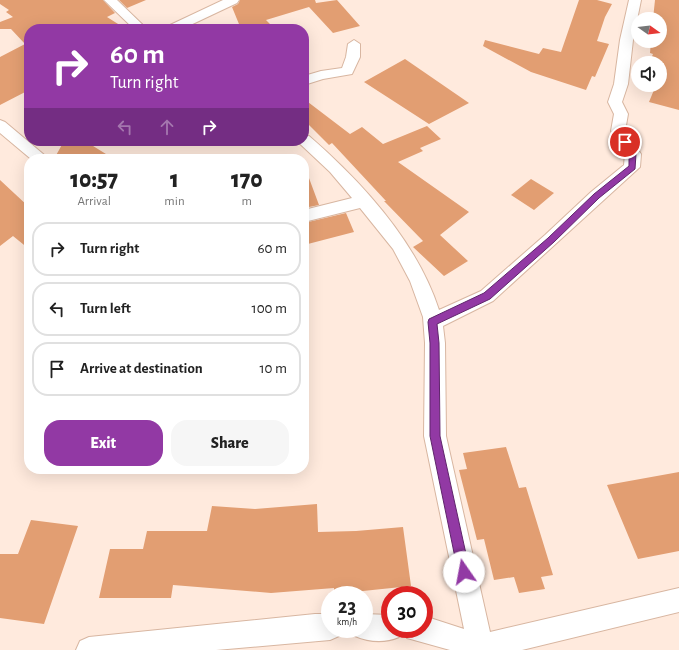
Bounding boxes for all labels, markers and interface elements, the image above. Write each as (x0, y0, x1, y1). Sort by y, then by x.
north arrow (631, 12, 667, 48)
map controls (631, 12, 667, 92)
icon: right (44, 40, 96, 92)
text: 60 m (110, 41, 165, 69)
button: sound (631, 56, 667, 92)
text: Turn right (110, 74, 179, 92)
icon: left (114, 116, 136, 138)
icon: ahead (156, 116, 178, 138)
icon: right (198, 116, 220, 138)
pin (608, 125, 642, 159)
icon: arrive (614, 131, 636, 153)
text: 10:57 (70, 168, 118, 192)
text: 1 (170, 168, 179, 192)
text: 170 (231, 168, 263, 192)
text: Arrival (77, 195, 111, 208)
text: min (164, 195, 185, 208)
text: m (242, 195, 252, 208)
icon: right (46, 238, 68, 260)
text: Turn right (80, 241, 139, 256)
text: 60 m (258, 241, 287, 256)
icon: left (46, 298, 68, 320)
text: Turn left (80, 301, 131, 316)
text: 100 m (252, 301, 287, 316)
icon: arrive (46, 358, 68, 380)
text: Arrive at destination (80, 361, 203, 376)
text: 10 m (259, 361, 287, 376)
button: Exit (44, 420, 163, 466)
button: Share (171, 420, 289, 466)
position arrow (443, 551, 485, 593)
speed limit sign: 30 (381, 586, 433, 638)
text: 23 (338, 597, 356, 617)
text: km/h (337, 617, 357, 627)

